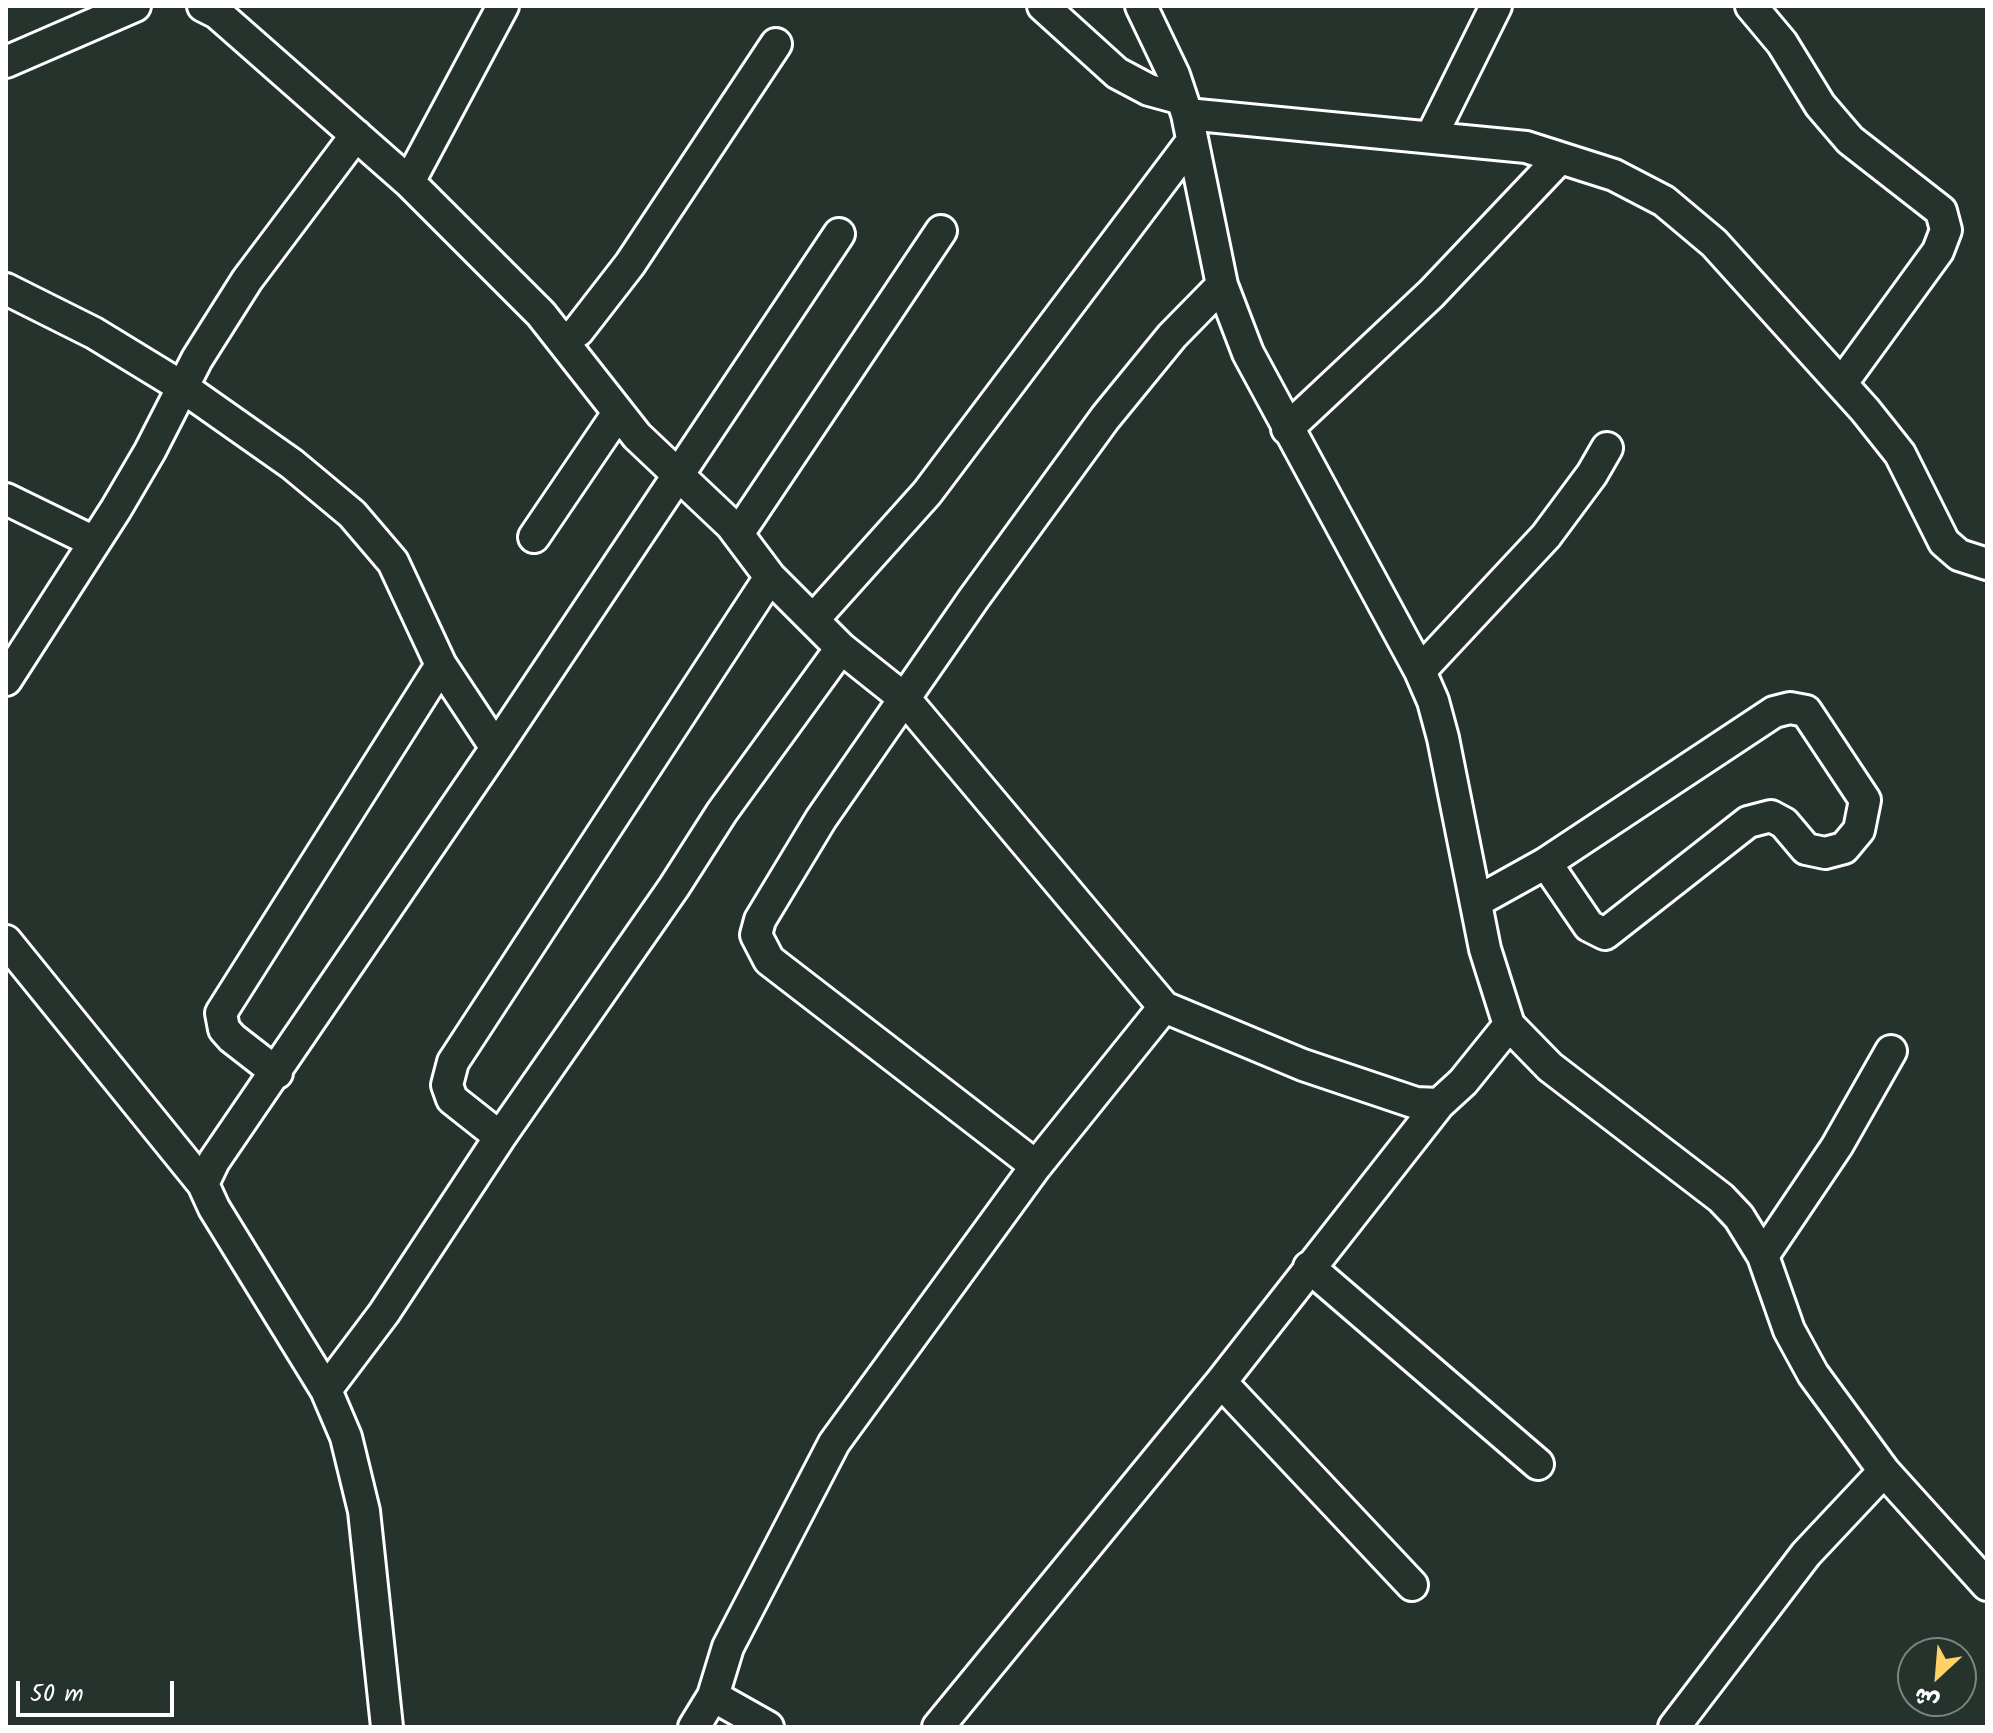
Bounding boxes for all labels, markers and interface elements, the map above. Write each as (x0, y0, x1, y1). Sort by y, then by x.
north arrow (1897, 1637, 1977, 1717)
scale bar (20, 1665, 178, 1715)
text: 50 m (30, 1675, 84, 1714)
text: ش (1909, 1676, 1946, 1718)

